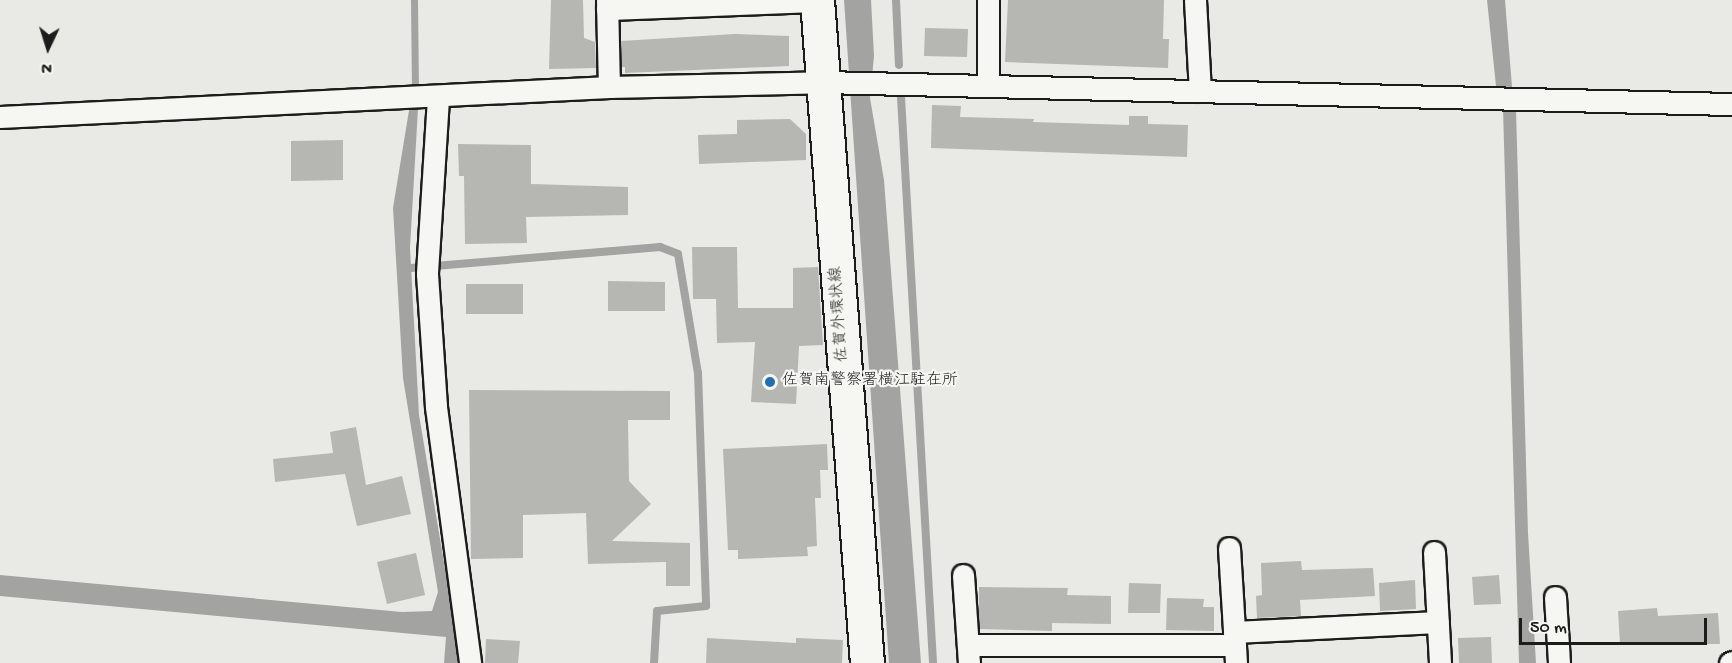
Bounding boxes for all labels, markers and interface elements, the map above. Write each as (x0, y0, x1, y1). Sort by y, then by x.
north arrow (18, 18, 78, 78)
text: N (41, 57, 53, 76)
street label: 佐賀外環状線 (828, 265, 854, 363)
place label: 佐賀南警察署横江駐在所 (782, 372, 958, 392)
marker: 佐賀南警察署横江駐在所 (763, 375, 777, 389)
scale bar (1522, 606, 1710, 644)
text: 50 m (1530, 618, 1567, 639)

